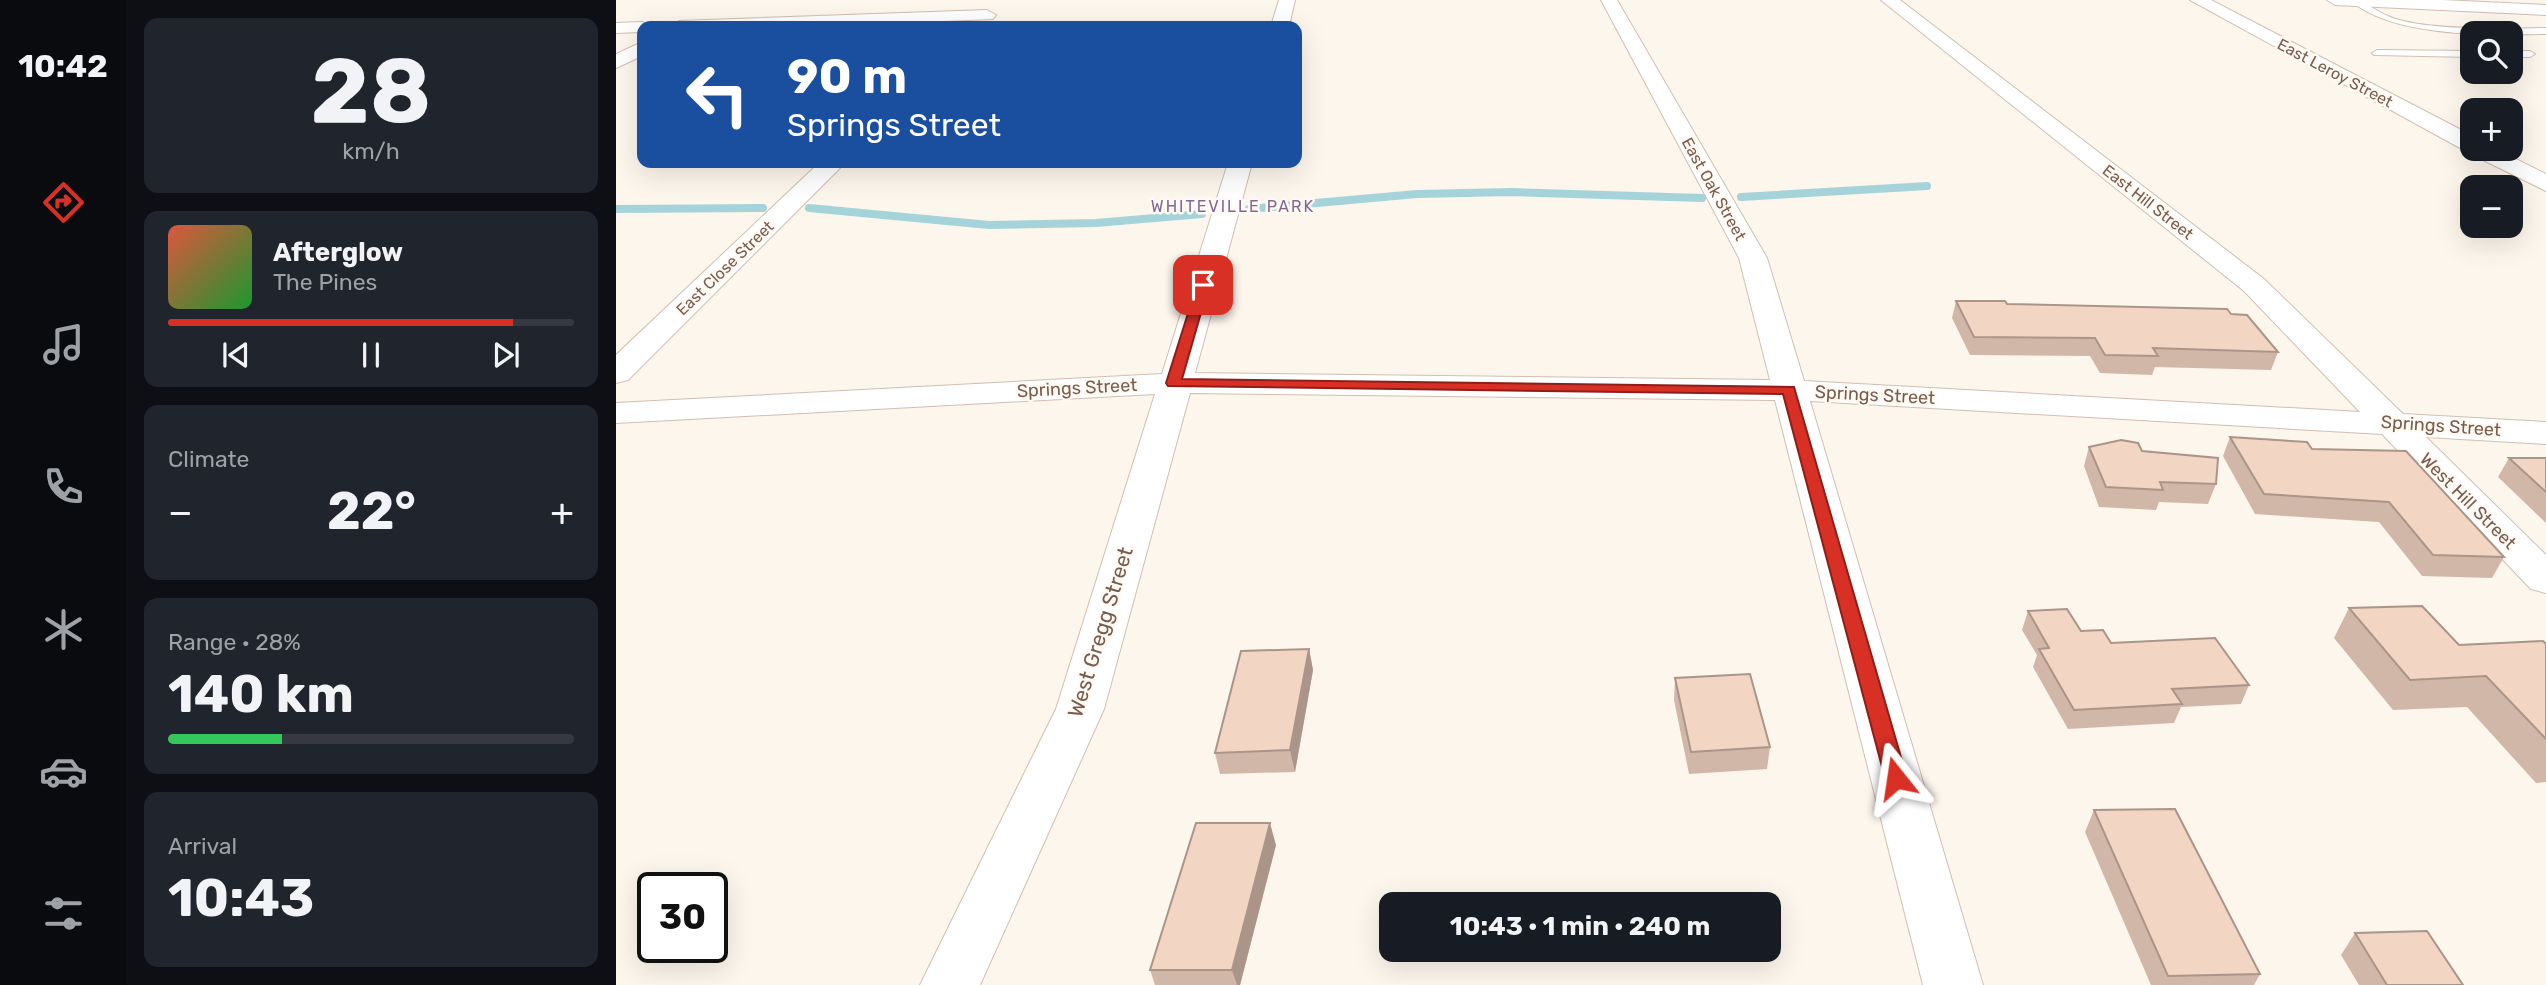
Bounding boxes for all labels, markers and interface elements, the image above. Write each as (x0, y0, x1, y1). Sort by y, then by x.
map controls (2460, 21, 2523, 238)
button: search (2460, 21, 2523, 84)
street label: East Leroy Street (2274, 35, 2396, 111)
text: 28 (311, 37, 431, 145)
text: 10:42 (18, 47, 108, 85)
text: 90 m (787, 47, 907, 105)
icon: left (672, 49, 763, 140)
button: + (2460, 98, 2523, 161)
text: Springs Street (787, 106, 1001, 144)
street label: East Oak Street (1678, 134, 1750, 244)
text: km/h (342, 137, 400, 165)
street label: East Hill Street (2099, 161, 2197, 243)
button: − (2460, 175, 2523, 238)
icon: directions (39, 178, 88, 227)
district label: WHITEVILLE PARK (1151, 197, 1315, 216)
street label: East Close Street (672, 217, 778, 319)
text: Afterglow (273, 237, 403, 268)
pin (1173, 255, 1233, 315)
icon: arrive (1184, 266, 1222, 304)
text: The Pines (273, 268, 377, 296)
icon: music (39, 320, 88, 369)
icon: previous (217, 336, 255, 374)
icon: pause (352, 336, 390, 374)
icon: next (487, 336, 525, 374)
street label: Springs Street (1016, 374, 1138, 402)
street label: Springs Street (1814, 381, 1936, 409)
street label: Springs Street (2380, 411, 2502, 441)
text: Climate (168, 445, 249, 473)
street label: West Hill Street (2415, 448, 2521, 554)
icon: phone (39, 462, 88, 511)
text: 22° (327, 480, 416, 542)
text: − (168, 489, 193, 535)
text: + (550, 489, 574, 535)
street label: West Gregg Street (1062, 544, 1138, 720)
icon: climate (39, 605, 88, 654)
text: Range · 28% (168, 628, 301, 656)
text: 140 km (168, 663, 354, 725)
position arrow (1859, 741, 1933, 815)
icon: car (39, 747, 88, 796)
text: Arrival (168, 832, 237, 860)
text: 10:43 (168, 867, 314, 929)
speed limit sign: 30 (637, 872, 728, 963)
icon: filters (39, 889, 88, 938)
text: 10:43 · 1 min · 240 m (1450, 911, 1710, 942)

